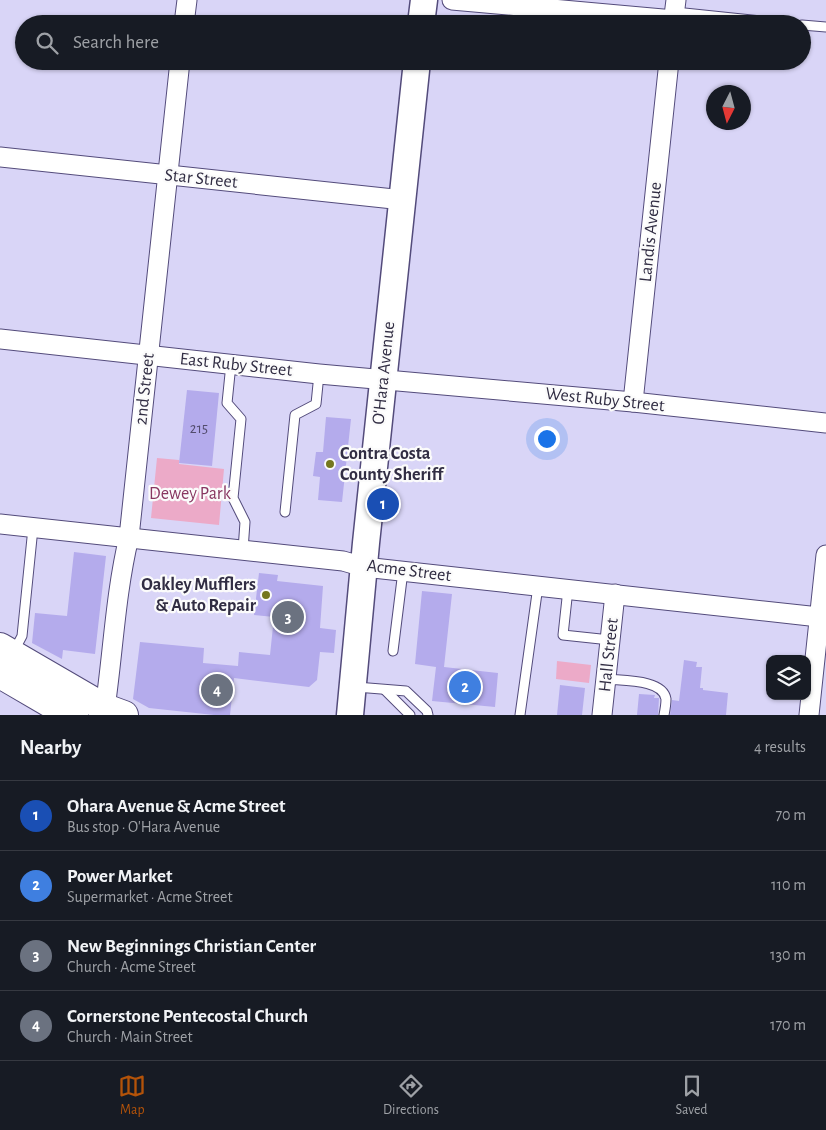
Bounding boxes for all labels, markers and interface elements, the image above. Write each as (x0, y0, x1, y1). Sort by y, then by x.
search box (15, 15, 811, 70)
icon: search (33, 29, 61, 57)
text: Search here (73, 33, 159, 52)
north arrow (706, 85, 751, 130)
street label: Star Street (163, 166, 239, 192)
street label: Landis Avenue (637, 181, 665, 283)
street label: O'Hara Avenue (370, 321, 398, 425)
street label: East Ruby Street (179, 350, 293, 380)
street label: 2nd Street (132, 352, 158, 426)
street label: West Ruby Street (544, 385, 666, 415)
house number: 215 (190, 421, 208, 436)
your location (534, 426, 560, 452)
place label: Contra Costa County Sheriff (340, 445, 445, 484)
marker: Contra Costa County Sheriff (324, 458, 336, 470)
park label: Dewey Park (149, 485, 232, 503)
pin: 1 (367, 485, 399, 523)
street label: Acme Street (366, 557, 452, 585)
place label: Oakley Mufflers & Auto Repair (141, 576, 257, 615)
marker: Oakley Mufflers & Auto Repair (260, 589, 272, 601)
pin: 3 (272, 598, 304, 636)
street label: Hall Street (596, 617, 622, 693)
map controls (766, 655, 811, 700)
button: layers (766, 655, 811, 700)
pin: 2 (449, 668, 481, 706)
pin: 4 (201, 671, 233, 709)
text: Nearby (20, 737, 81, 758)
text: 4 results (754, 739, 806, 755)
text: Ohara Avenue & Acme Street (67, 797, 285, 816)
text: 1 (33, 807, 39, 823)
text: 70 m (775, 807, 806, 823)
text: Bus stop · O'Hara Avenue (67, 819, 220, 835)
text: Power Market (67, 867, 172, 886)
text: 2 (32, 877, 40, 893)
text: 110 m (771, 877, 806, 893)
text: Supermarket · Acme Street (67, 889, 233, 905)
text: New Beginnings Christian Center (67, 937, 316, 956)
text: 3 (33, 947, 39, 963)
text: 130 m (770, 947, 806, 963)
text: Church · Acme Street (67, 959, 196, 975)
text: Cornerstone Pentecostal Church (67, 1007, 308, 1026)
text: 4 (32, 1017, 40, 1033)
text: 170 m (770, 1017, 806, 1033)
text: Church · Main Street (67, 1029, 193, 1045)
tab: Map (118, 1072, 146, 1119)
tab: Directions (383, 1072, 439, 1119)
tab: Saved (676, 1072, 708, 1119)

